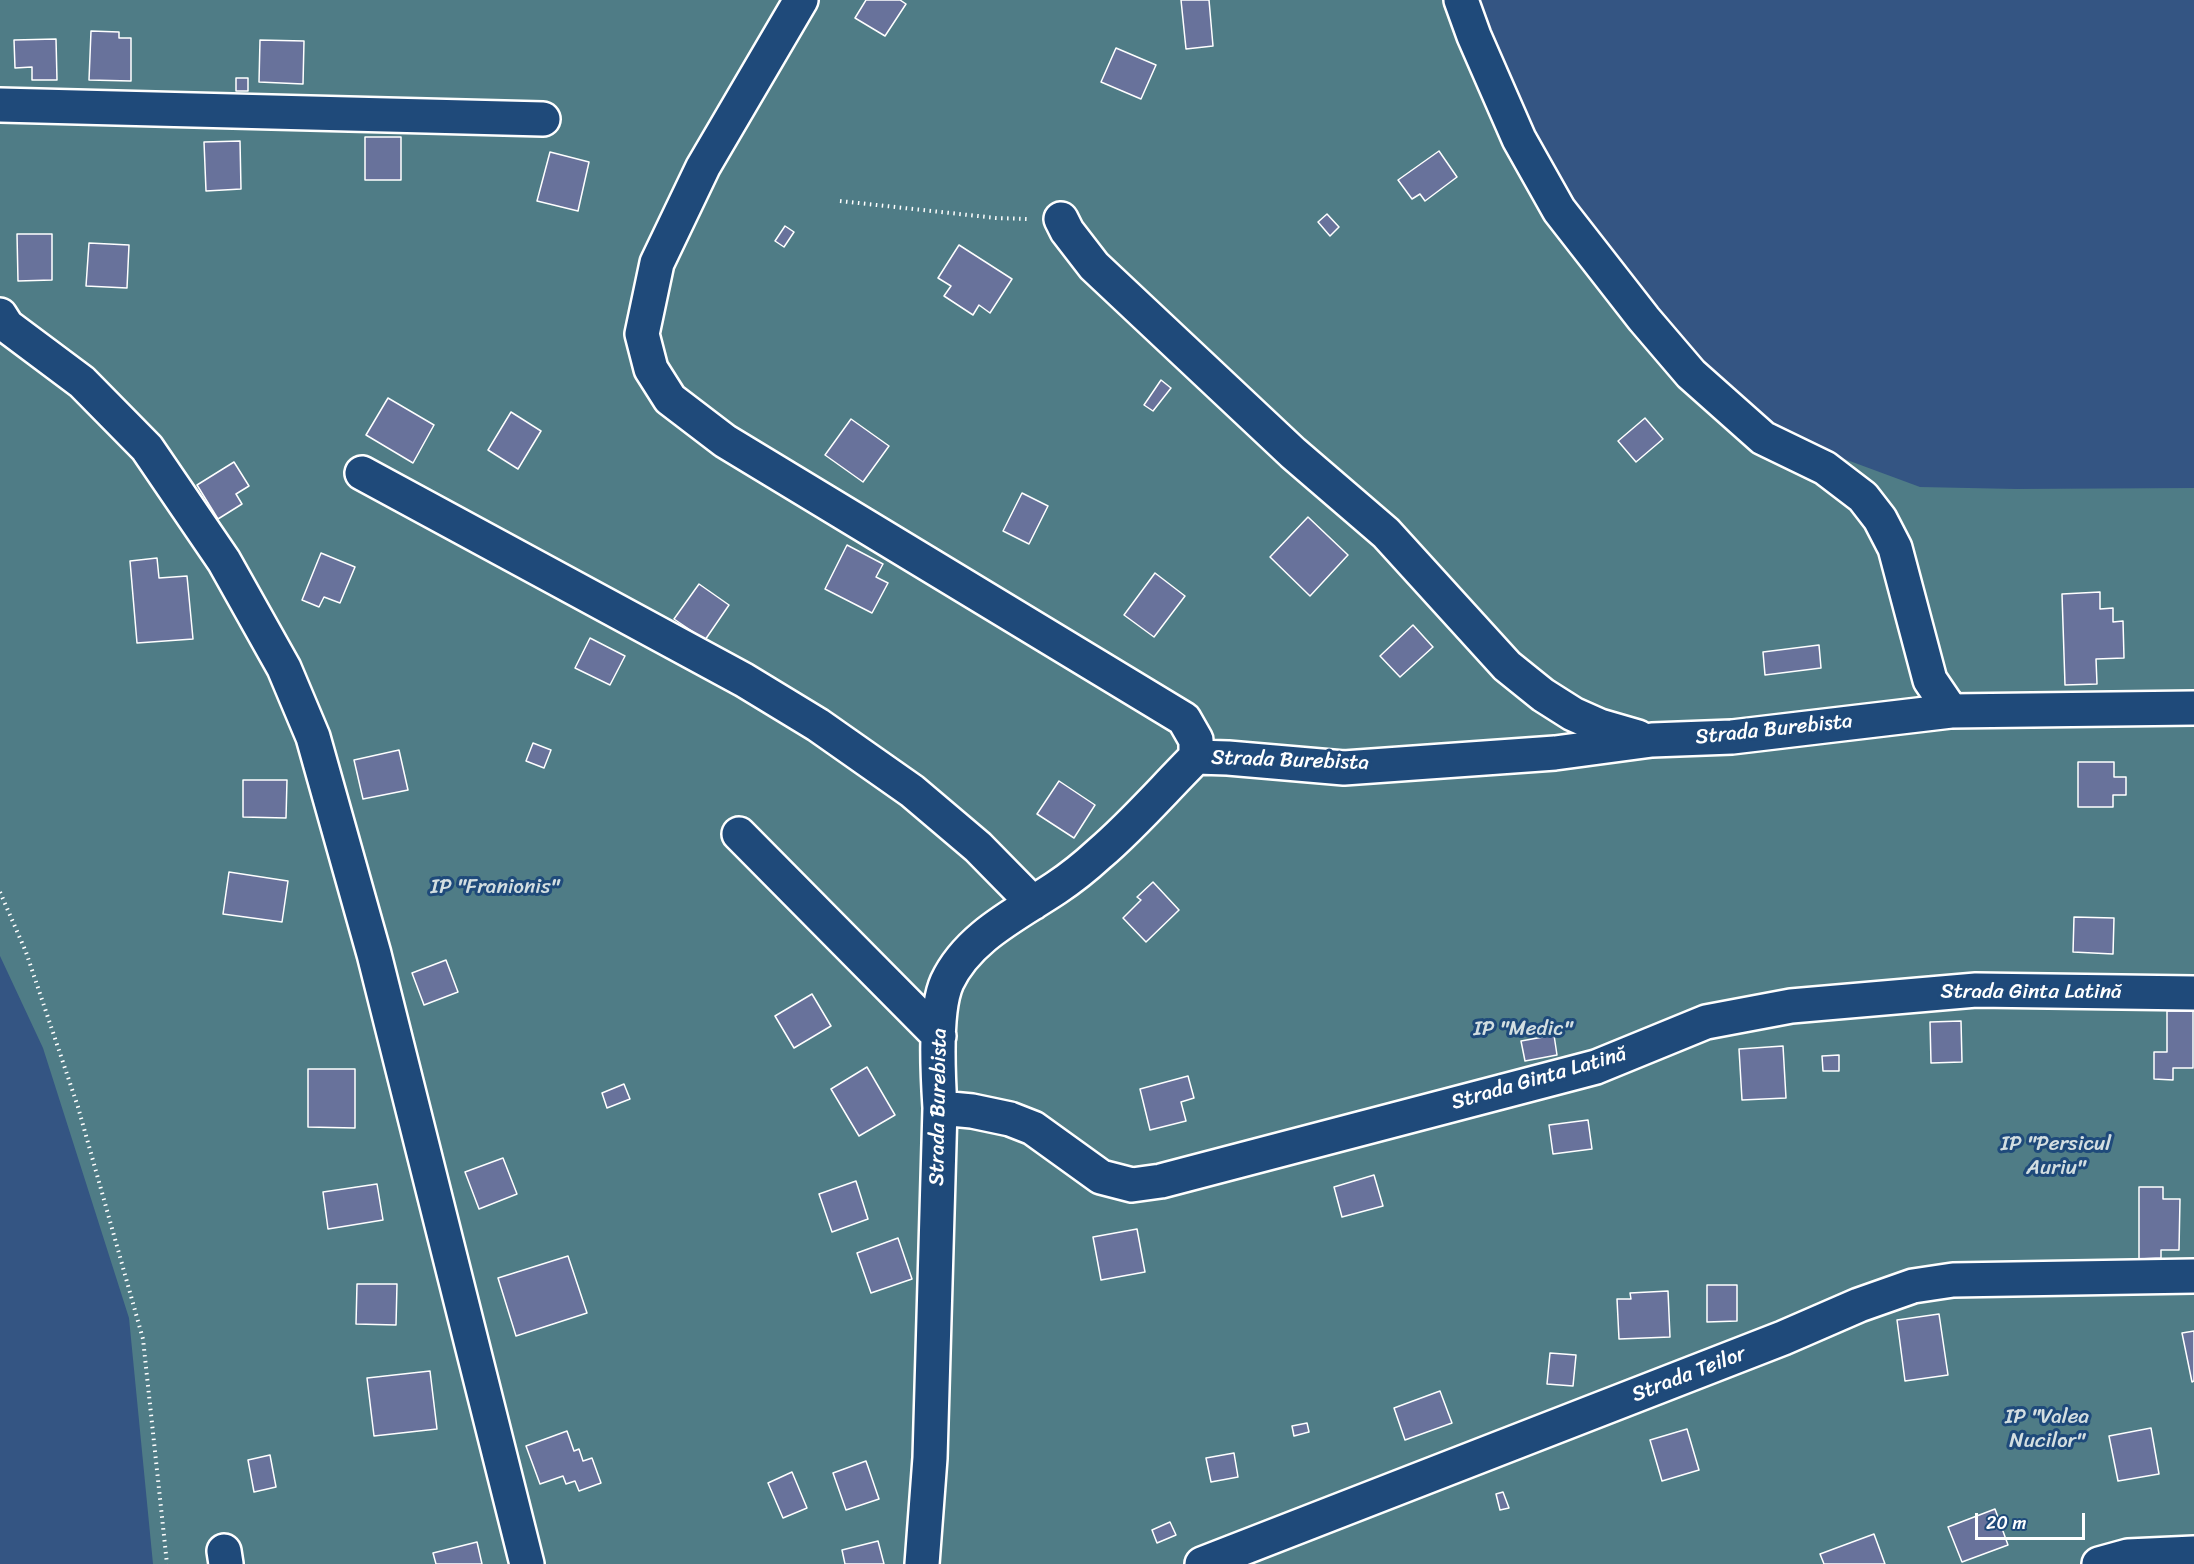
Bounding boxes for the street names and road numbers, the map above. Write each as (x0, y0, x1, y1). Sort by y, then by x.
street label: Strada Burebista (1694, 709, 1854, 751)
street label: Strada Burebista (1211, 746, 1369, 776)
street label: Strada Ginta Latină (1940, 980, 2122, 1006)
street label: Strada Burebista (925, 1028, 953, 1186)
street label: Strada Ginta Latină (1449, 1042, 1629, 1116)
street label: Strada Teilor (1628, 1342, 1750, 1408)

